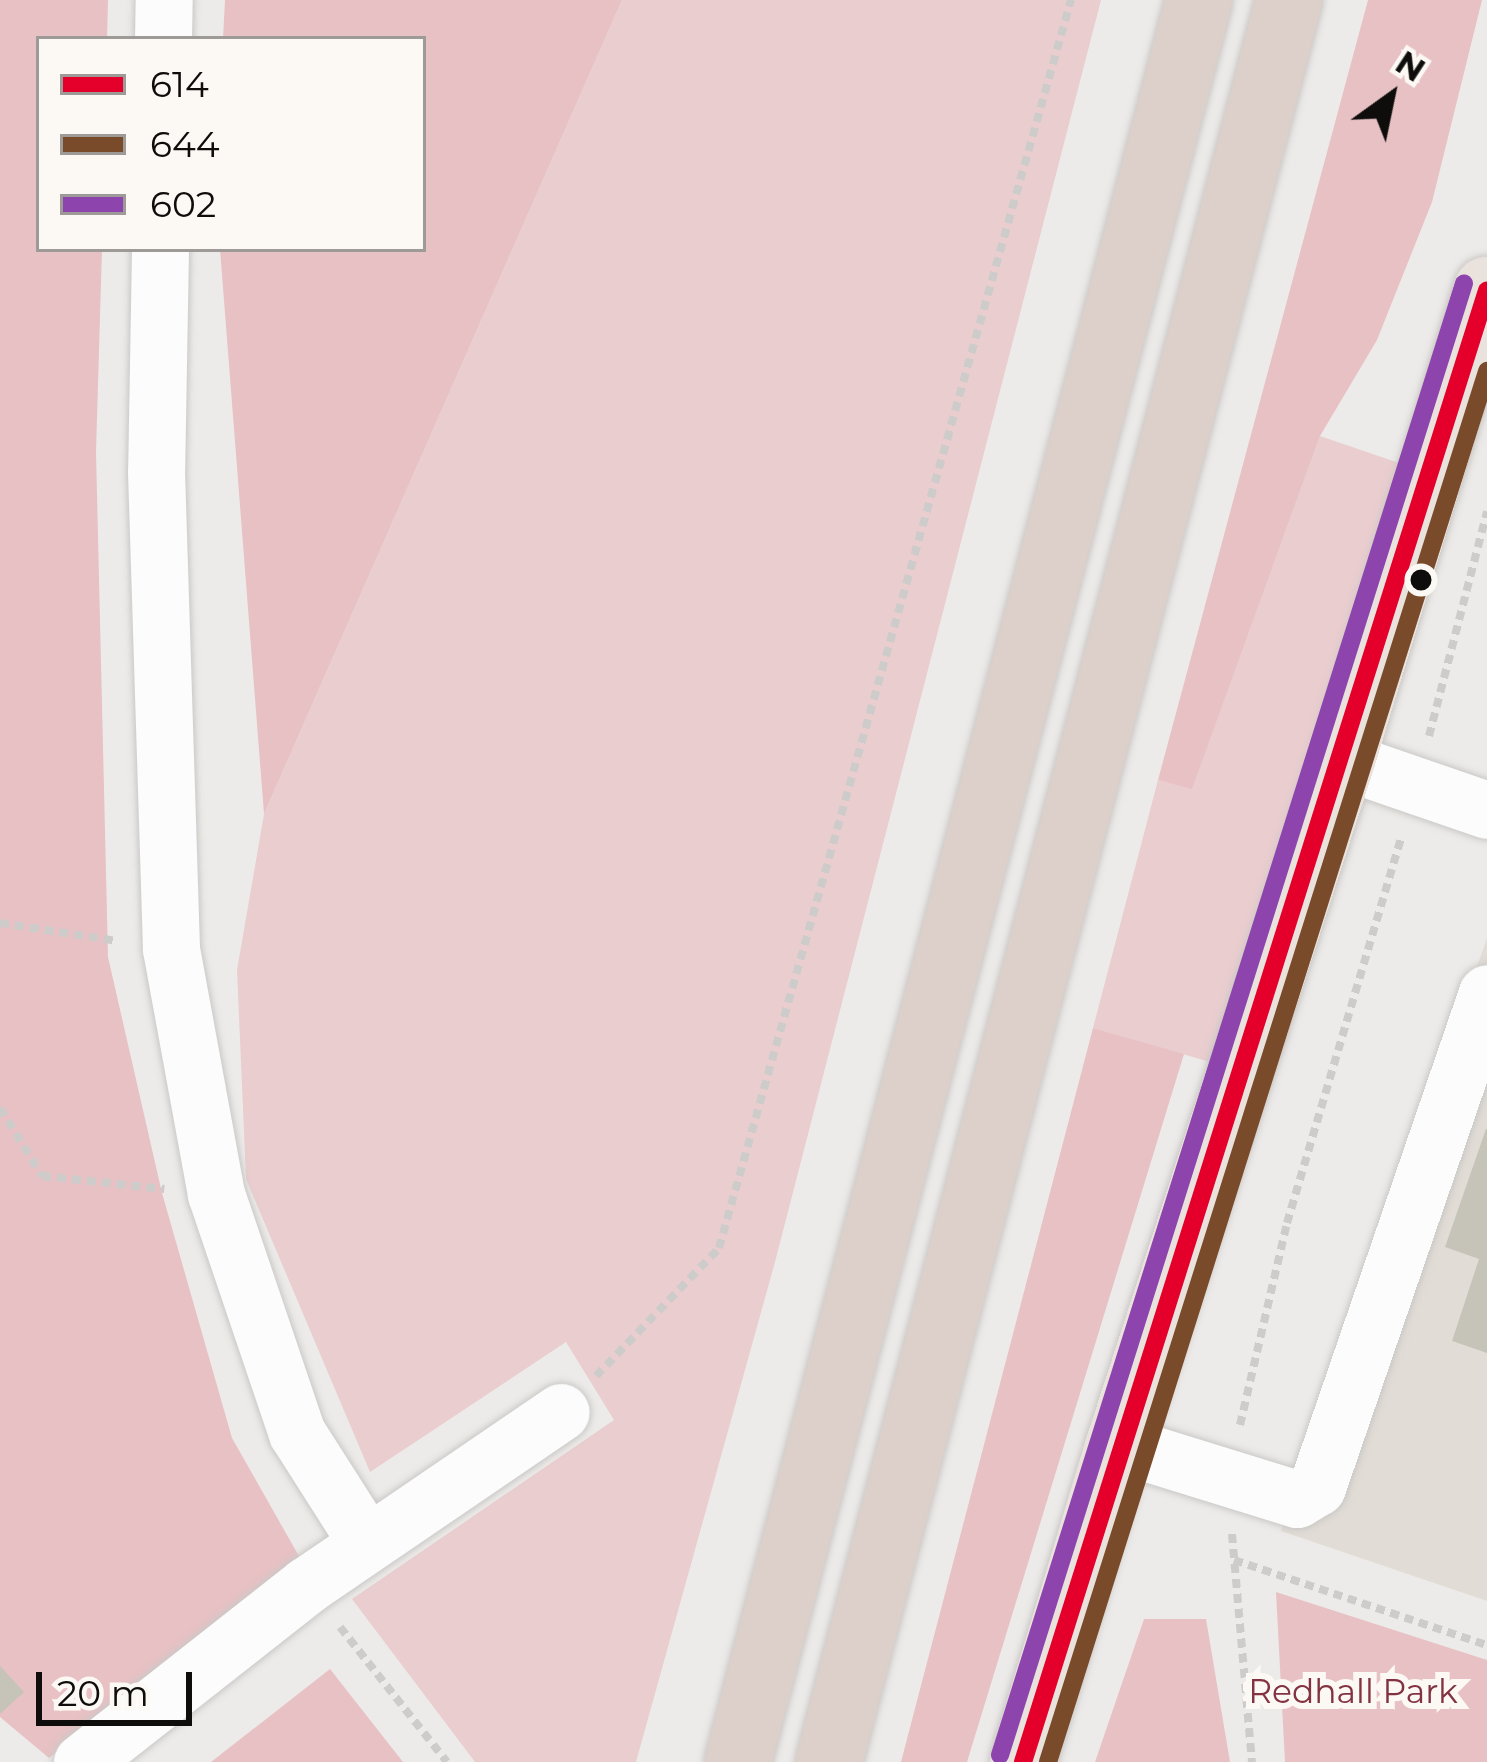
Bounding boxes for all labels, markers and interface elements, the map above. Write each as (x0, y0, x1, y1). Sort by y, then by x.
legend (36, 36, 426, 252)
north arrow (1331, 36, 1451, 156)
text: N (1389, 42, 1433, 90)
text: 614 (150, 62, 209, 106)
text: 644 (150, 122, 220, 166)
text: 602 (150, 182, 216, 226)
unlabelled marker (1410, 569, 1432, 591)
scale bar (42, 1648, 198, 1722)
text: 20 m (57, 1671, 149, 1715)
park label: Redhall Park (1248, 1672, 1458, 1712)

